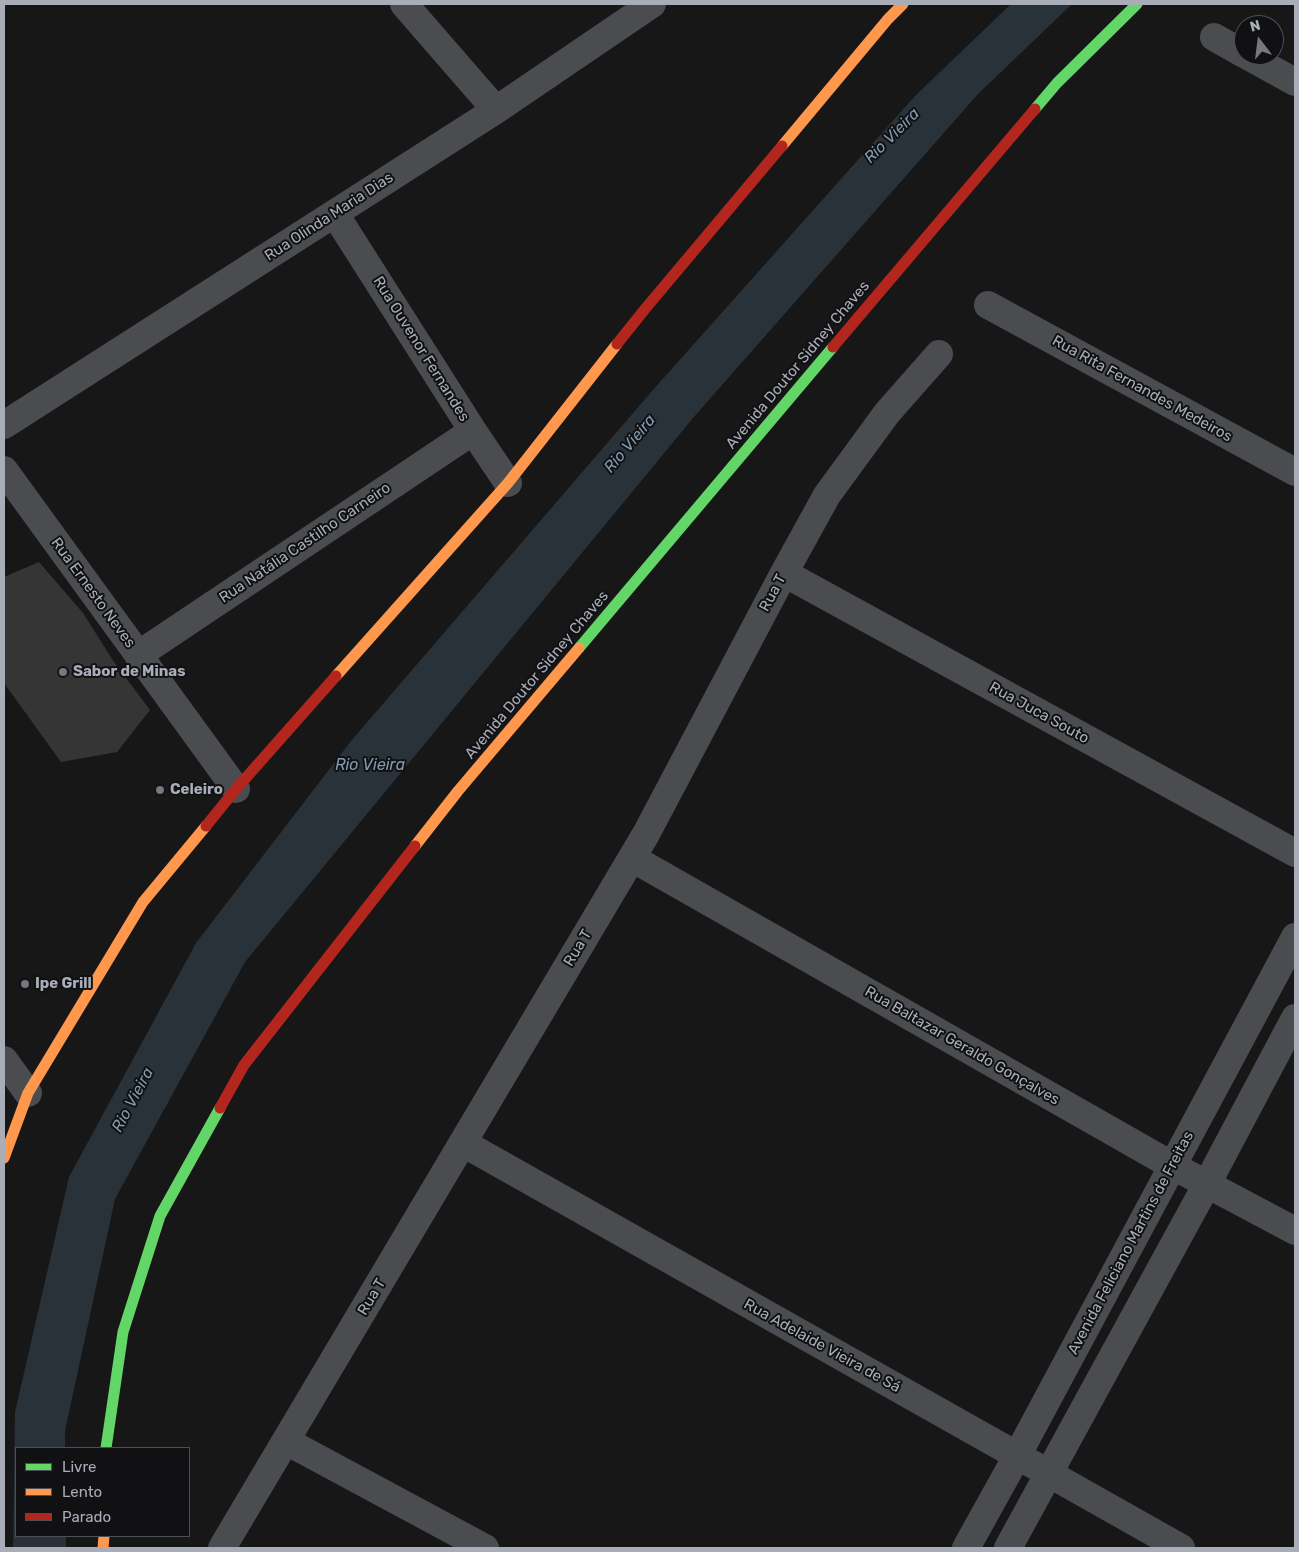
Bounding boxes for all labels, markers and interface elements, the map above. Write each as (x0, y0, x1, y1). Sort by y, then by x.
north arrow (1234, 15, 1284, 65)
text: N (1248, 16, 1262, 36)
water label: Rio Vieira (860, 104, 924, 168)
street label: Rua Olinda Maria Dias (261, 169, 397, 265)
street label: Rua Ouvenor Fernandes (369, 273, 473, 425)
street label: Avenida Doutor Sidney Chaves (722, 277, 874, 453)
street label: Rua Rita Fernandes Medeiros (1049, 332, 1235, 446)
water label: Rio Vieira (600, 411, 660, 477)
street label: Rua Natália Castilho Carneiro (216, 479, 394, 607)
street label: Rua Ernesto Neves (47, 535, 139, 651)
street label: Rua T (756, 571, 790, 615)
street label: Avenida Doutor Sidney Chaves (461, 587, 613, 763)
place label: Sabor de Minas (73, 663, 185, 681)
marker: Sabor de Minas (57, 666, 69, 678)
street label: Rua Juca Souto (986, 678, 1092, 748)
water label: Rio Vieira (335, 755, 405, 775)
place label: Celeiro (170, 781, 223, 799)
marker: Celeiro (154, 784, 166, 796)
street label: Rua T (560, 926, 596, 970)
place label: Ipe Grill (35, 975, 92, 993)
marker: Ipe Grill (19, 978, 31, 990)
street label: Rua Baltazar Geraldo Gonçalves (861, 983, 1063, 1109)
water label: Rio Vieira (108, 1065, 158, 1135)
street label: Avenida Feliciano Martins de Freitas (1064, 1128, 1198, 1358)
street label: Rua T (354, 1275, 390, 1319)
street label: Rua Adelaide Vieira de Sá (741, 1295, 903, 1397)
legend (15, 1447, 190, 1537)
text: Livre (62, 1458, 96, 1476)
text: Lento (62, 1483, 102, 1501)
text: Parado (62, 1508, 111, 1526)

